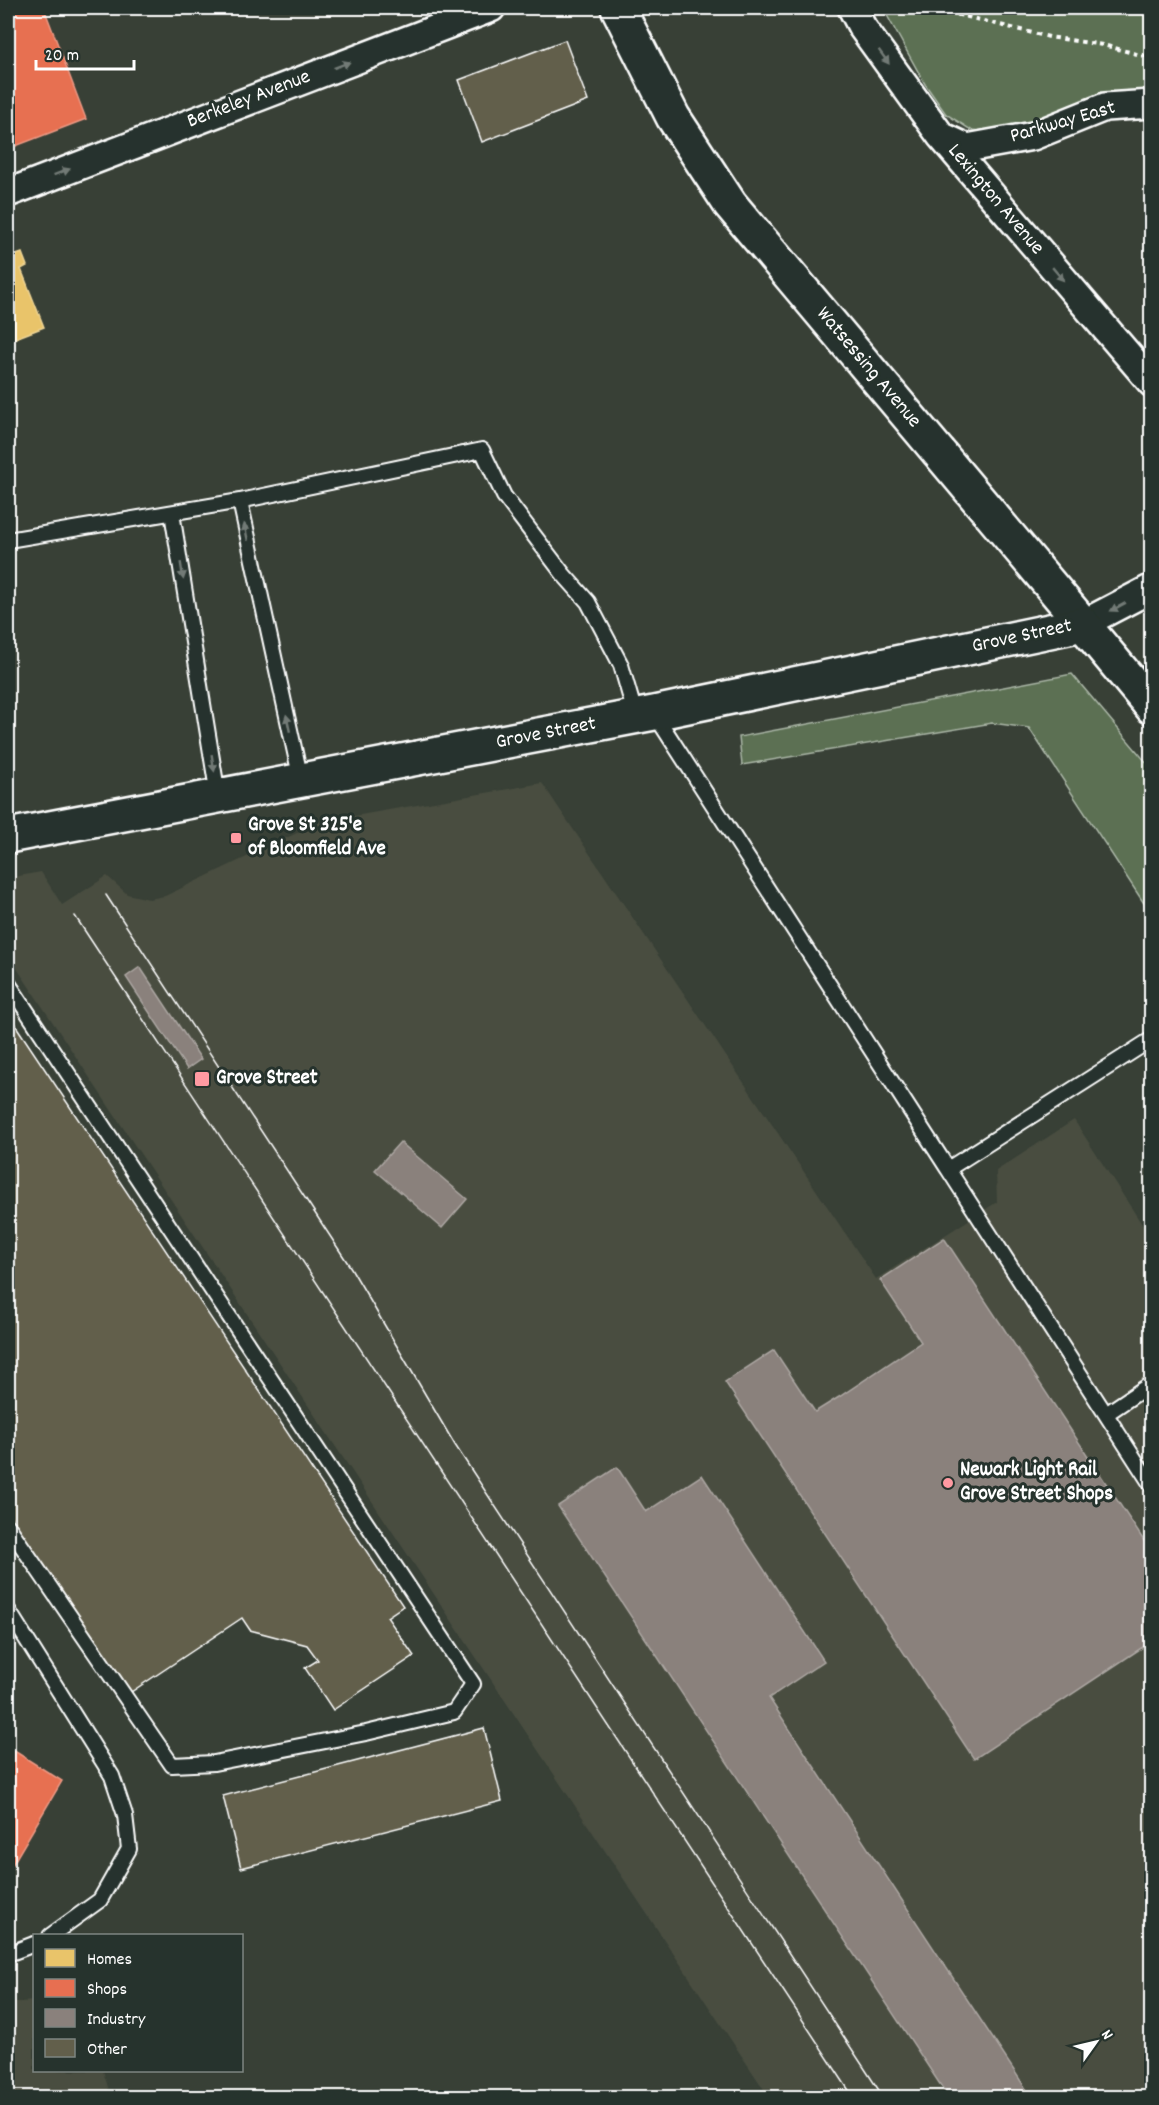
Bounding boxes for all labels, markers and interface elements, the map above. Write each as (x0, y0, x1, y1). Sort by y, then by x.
scale bar (36, 33, 134, 71)
text: 20 m (45, 44, 79, 69)
one-way arrow (877, 49, 889, 64)
one-way arrow (333, 59, 351, 69)
street label: Berkeley Avenue (183, 63, 315, 137)
street label: Parkway East (1007, 94, 1119, 152)
street label: Lexington Avenue (939, 138, 1051, 262)
one-way arrow (53, 167, 71, 176)
one-way arrow (1052, 266, 1065, 282)
street label: Watsessing Avenue (808, 301, 928, 435)
one-way arrow (241, 523, 251, 541)
one-way arrow (177, 561, 186, 580)
one-way arrow (1109, 602, 1126, 612)
street label: Grove Street (969, 612, 1075, 662)
street label: Grove Street (493, 710, 599, 758)
one-way arrow (283, 713, 292, 732)
one-way arrow (209, 754, 218, 773)
place label: Grove St 325'e of Bloomfield Ave (248, 811, 386, 865)
marker: Grove St 325'e of Bloomfield Ave (229, 831, 243, 845)
place label: Grove Street (216, 1064, 318, 1094)
marker: Grove Street (193, 1070, 211, 1088)
place label: Newark Light Rail Grove Street Shops (960, 1456, 1113, 1510)
marker: Newark Light Rail Grove Street Shops (941, 1476, 955, 1490)
legend (33, 1934, 243, 2072)
text: Homes (87, 1948, 132, 1973)
text: Shops (87, 1978, 127, 2003)
text: Industry (87, 2008, 146, 2033)
north arrow (1066, 2012, 1126, 2072)
text: N (1095, 2025, 1118, 2045)
text: Other (87, 2038, 127, 2063)

